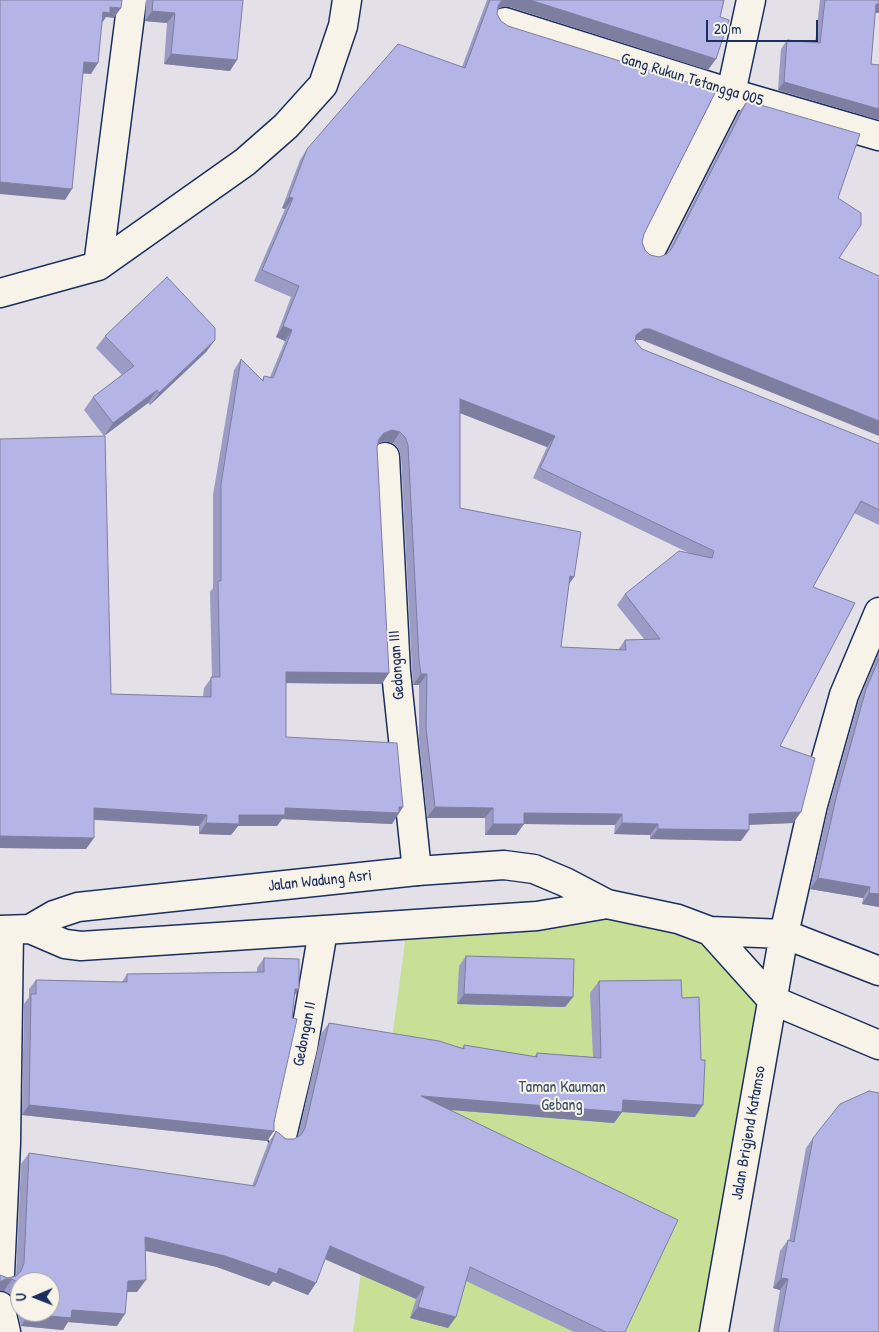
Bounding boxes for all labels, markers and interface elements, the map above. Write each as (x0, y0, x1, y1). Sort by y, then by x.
scale bar (709, 10, 822, 42)
text: 20 m (714, 18, 741, 39)
street label: Gang Rukun Tetangga 005 (619, 49, 765, 111)
street label: Gedongan III (385, 630, 409, 700)
street label: Jalan Wadung Asri (267, 866, 373, 896)
street label: Gedongan II (289, 1000, 321, 1068)
street label: Jalan Brigjend Katamso (728, 1064, 770, 1202)
park label: Taman Kauman Gebang (518, 1078, 606, 1116)
north arrow (10, 1272, 60, 1322)
text: U (11, 1293, 30, 1301)

